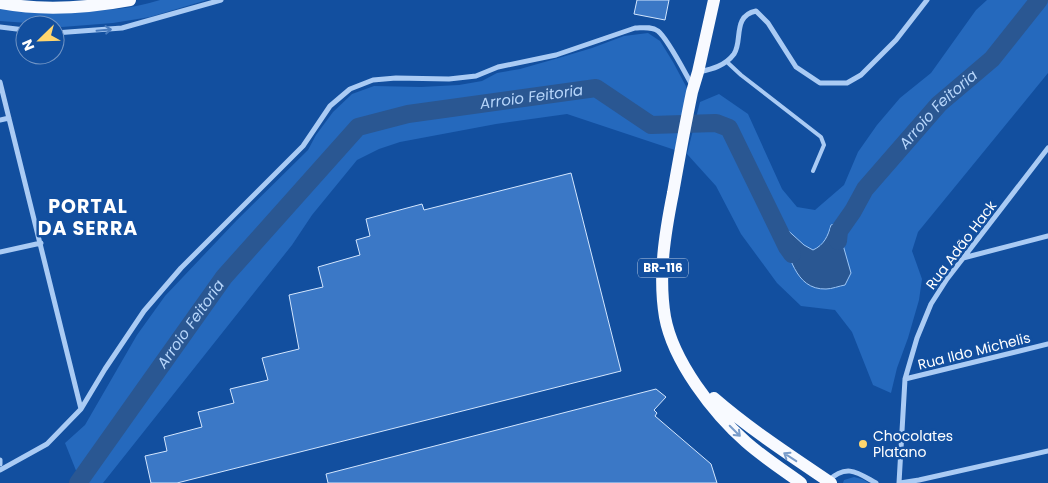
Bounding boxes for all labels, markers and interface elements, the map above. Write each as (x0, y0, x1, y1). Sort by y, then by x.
north arrow (15, 15, 65, 65)
one-way arrow (95, 25, 111, 34)
text: N (17, 36, 39, 54)
water label: Arroio Feitoria (893, 65, 982, 154)
water label: Arroio Feitoria (478, 79, 584, 114)
district label: PORTAL DA SERRA (38, 193, 138, 242)
street label: Rua Adão Hack (921, 196, 1002, 294)
road number: BR-116 (638, 258, 688, 278)
water label: Arroio Feitoria (151, 275, 229, 373)
street label: Rua Ildo Michelis (916, 327, 1032, 375)
one-way arrow (729, 425, 741, 437)
place label: Chocolates Platano (873, 426, 953, 462)
marker: Chocolates Platano (857, 438, 869, 450)
one-way arrow (784, 451, 798, 461)

